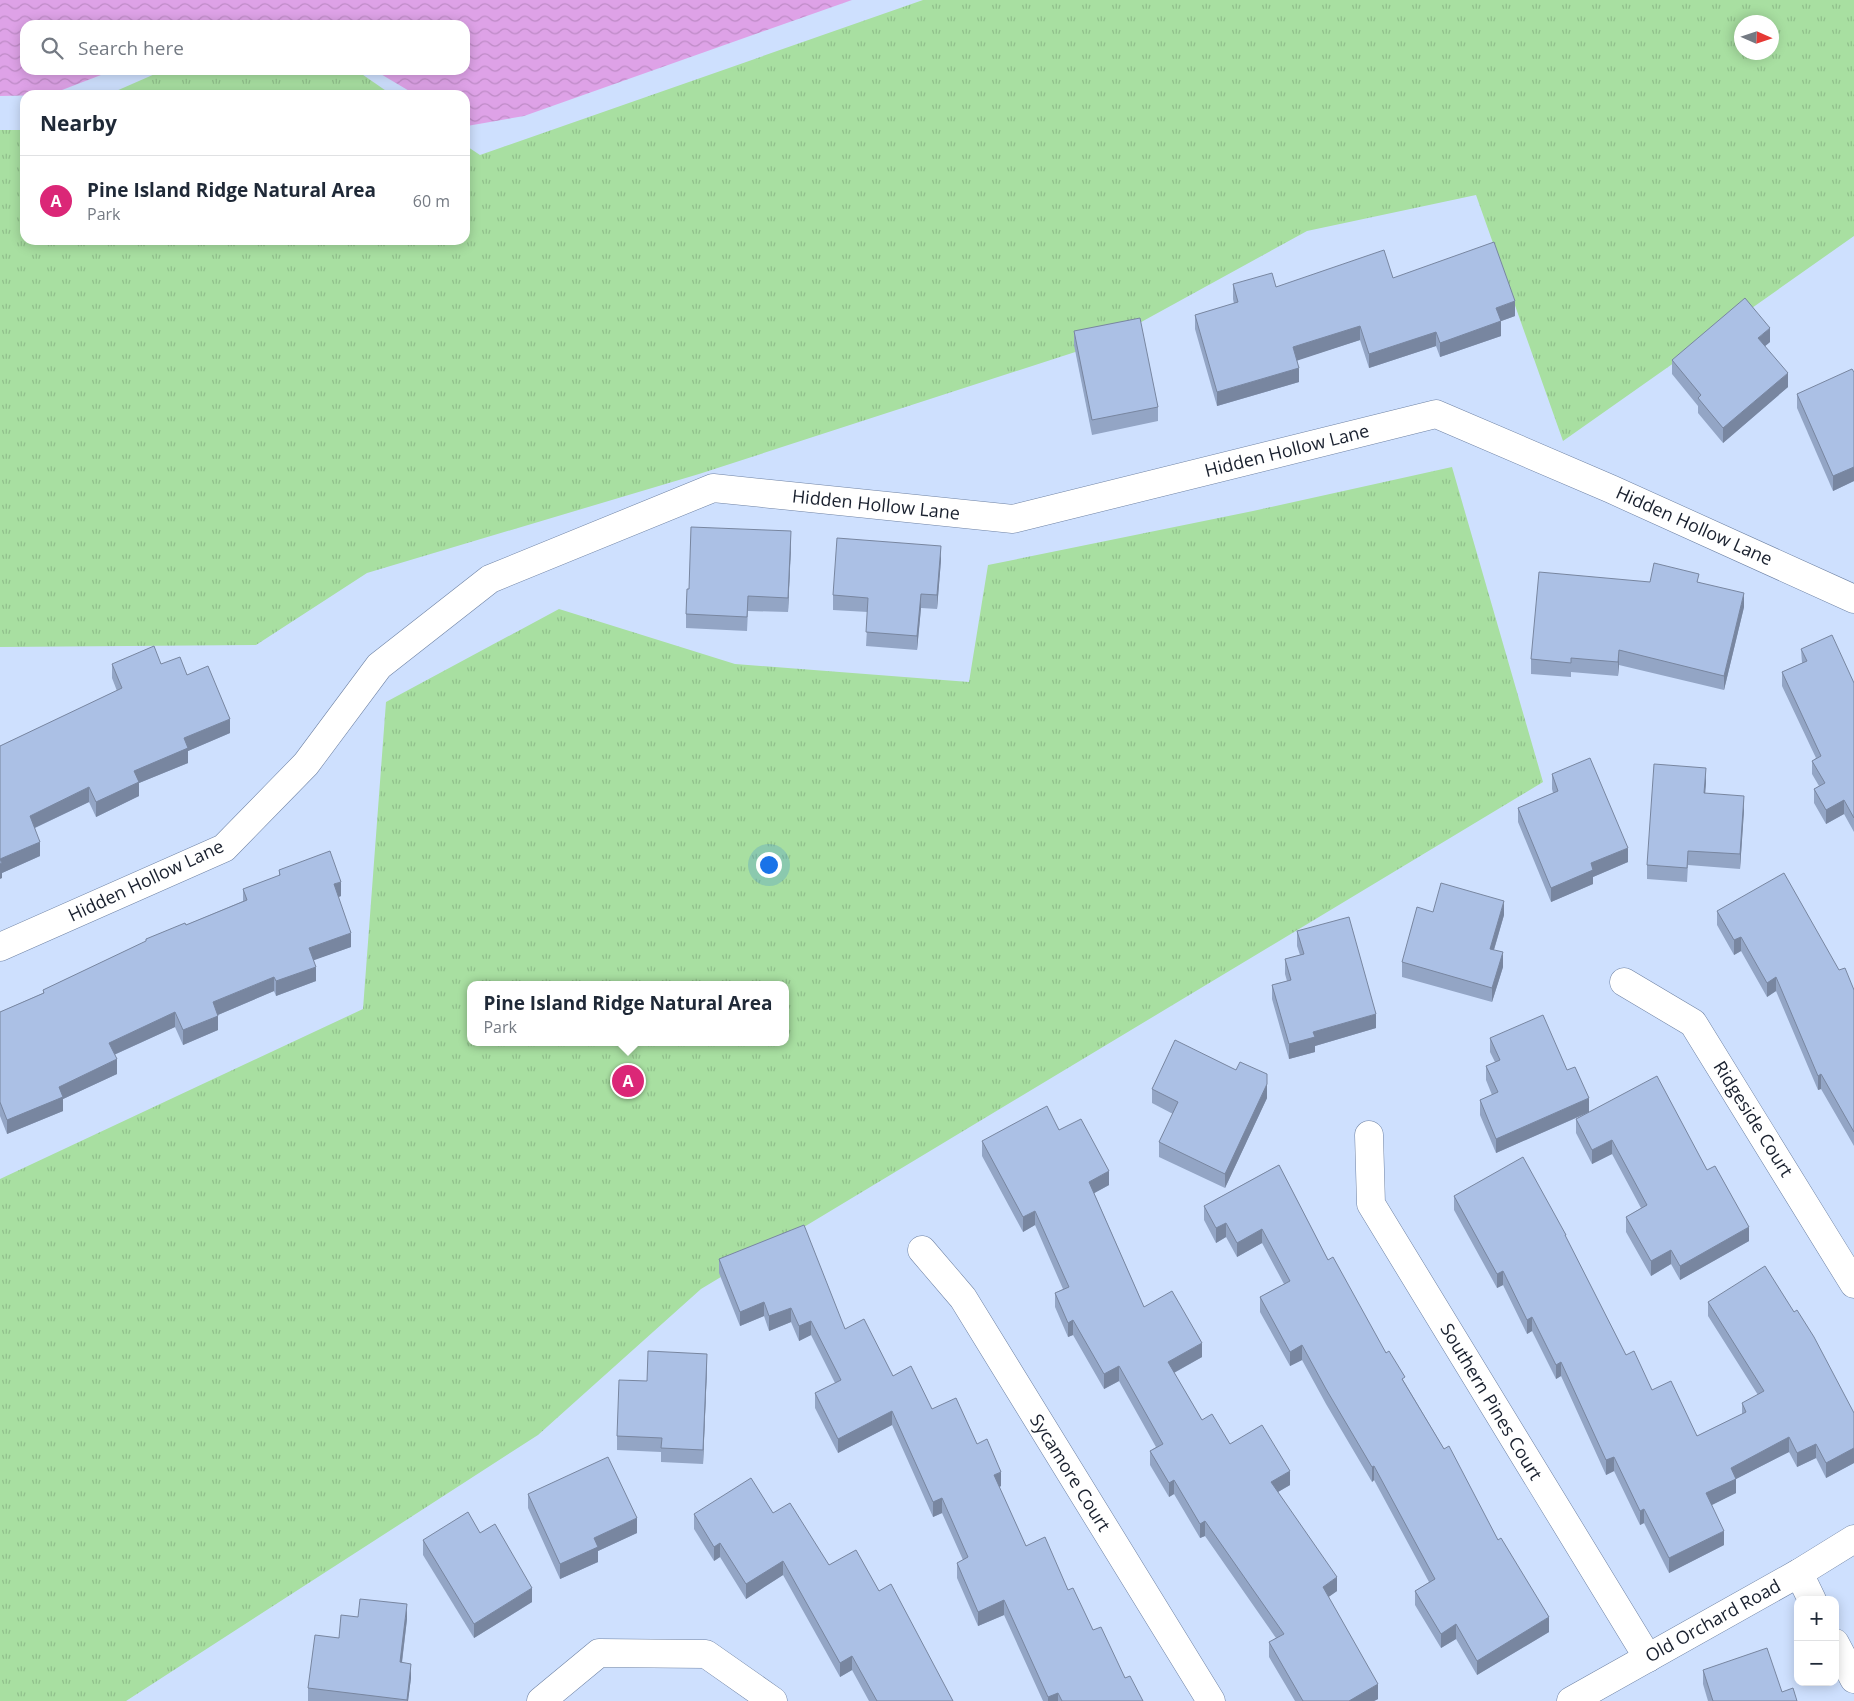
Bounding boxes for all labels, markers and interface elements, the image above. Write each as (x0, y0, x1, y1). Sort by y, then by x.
north arrow (1734, 15, 1779, 60)
search box (20, 20, 470, 75)
icon: search (38, 34, 66, 62)
text: Search here (78, 35, 184, 61)
text: Nearby (40, 109, 117, 137)
text: Pine Island Ridge Natural Area (87, 177, 376, 203)
text: A (50, 190, 62, 212)
text: 60 m (413, 190, 450, 212)
text: Park (87, 203, 120, 225)
street label: Hidden Hollow Lane (1202, 418, 1372, 482)
street label: Hidden Hollow Lane (1612, 480, 1776, 570)
street label: Hidden Hollow Lane (791, 483, 961, 525)
street label: Hidden Hollow Lane (64, 834, 227, 927)
your location (756, 852, 782, 878)
popup (467, 981, 789, 1046)
text: Pine Island Ridge Natural Area (483, 990, 773, 1016)
text: Park (483, 1016, 517, 1038)
street label: Ridgeside Court (1709, 1056, 1799, 1181)
pin: A (612, 1062, 644, 1100)
street label: Southern Pines Court (1435, 1319, 1548, 1484)
street label: Sycamore Court (1025, 1409, 1117, 1536)
street label: Old Orchard Road (1641, 1573, 1784, 1667)
map controls (1794, 1596, 1839, 1686)
button: + (1794, 1596, 1839, 1641)
button: − (1794, 1641, 1839, 1686)

